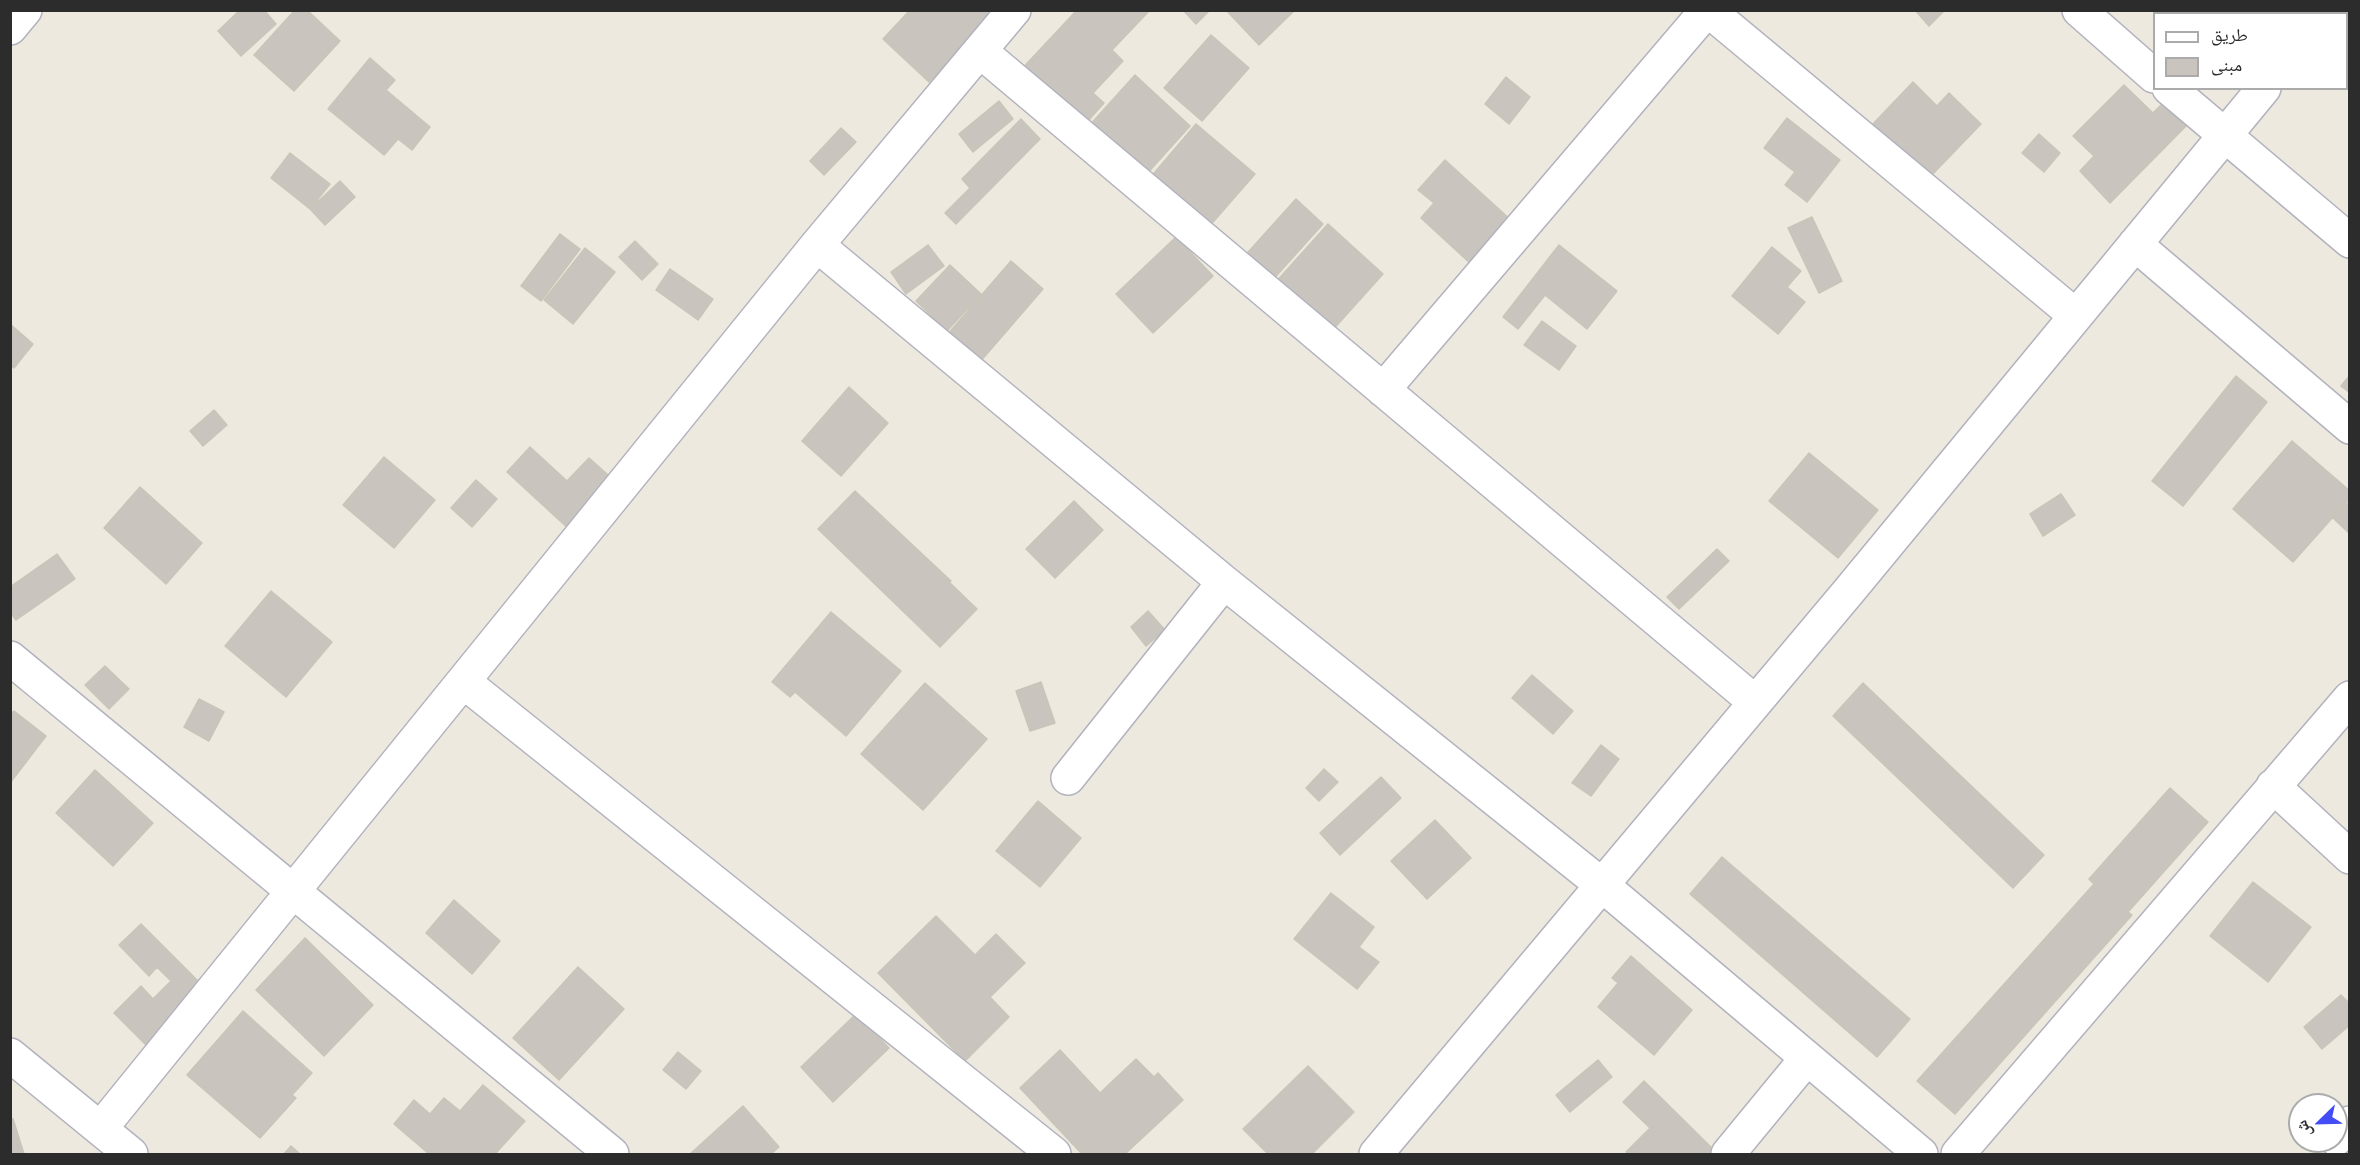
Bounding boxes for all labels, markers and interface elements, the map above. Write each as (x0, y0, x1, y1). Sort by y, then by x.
legend (2153, 12, 2348, 90)
text: طريق (2211, 23, 2248, 45)
text: مبنى (2211, 53, 2242, 75)
north arrow (2288, 1093, 2348, 1153)
text: ش (2291, 1118, 2315, 1141)

